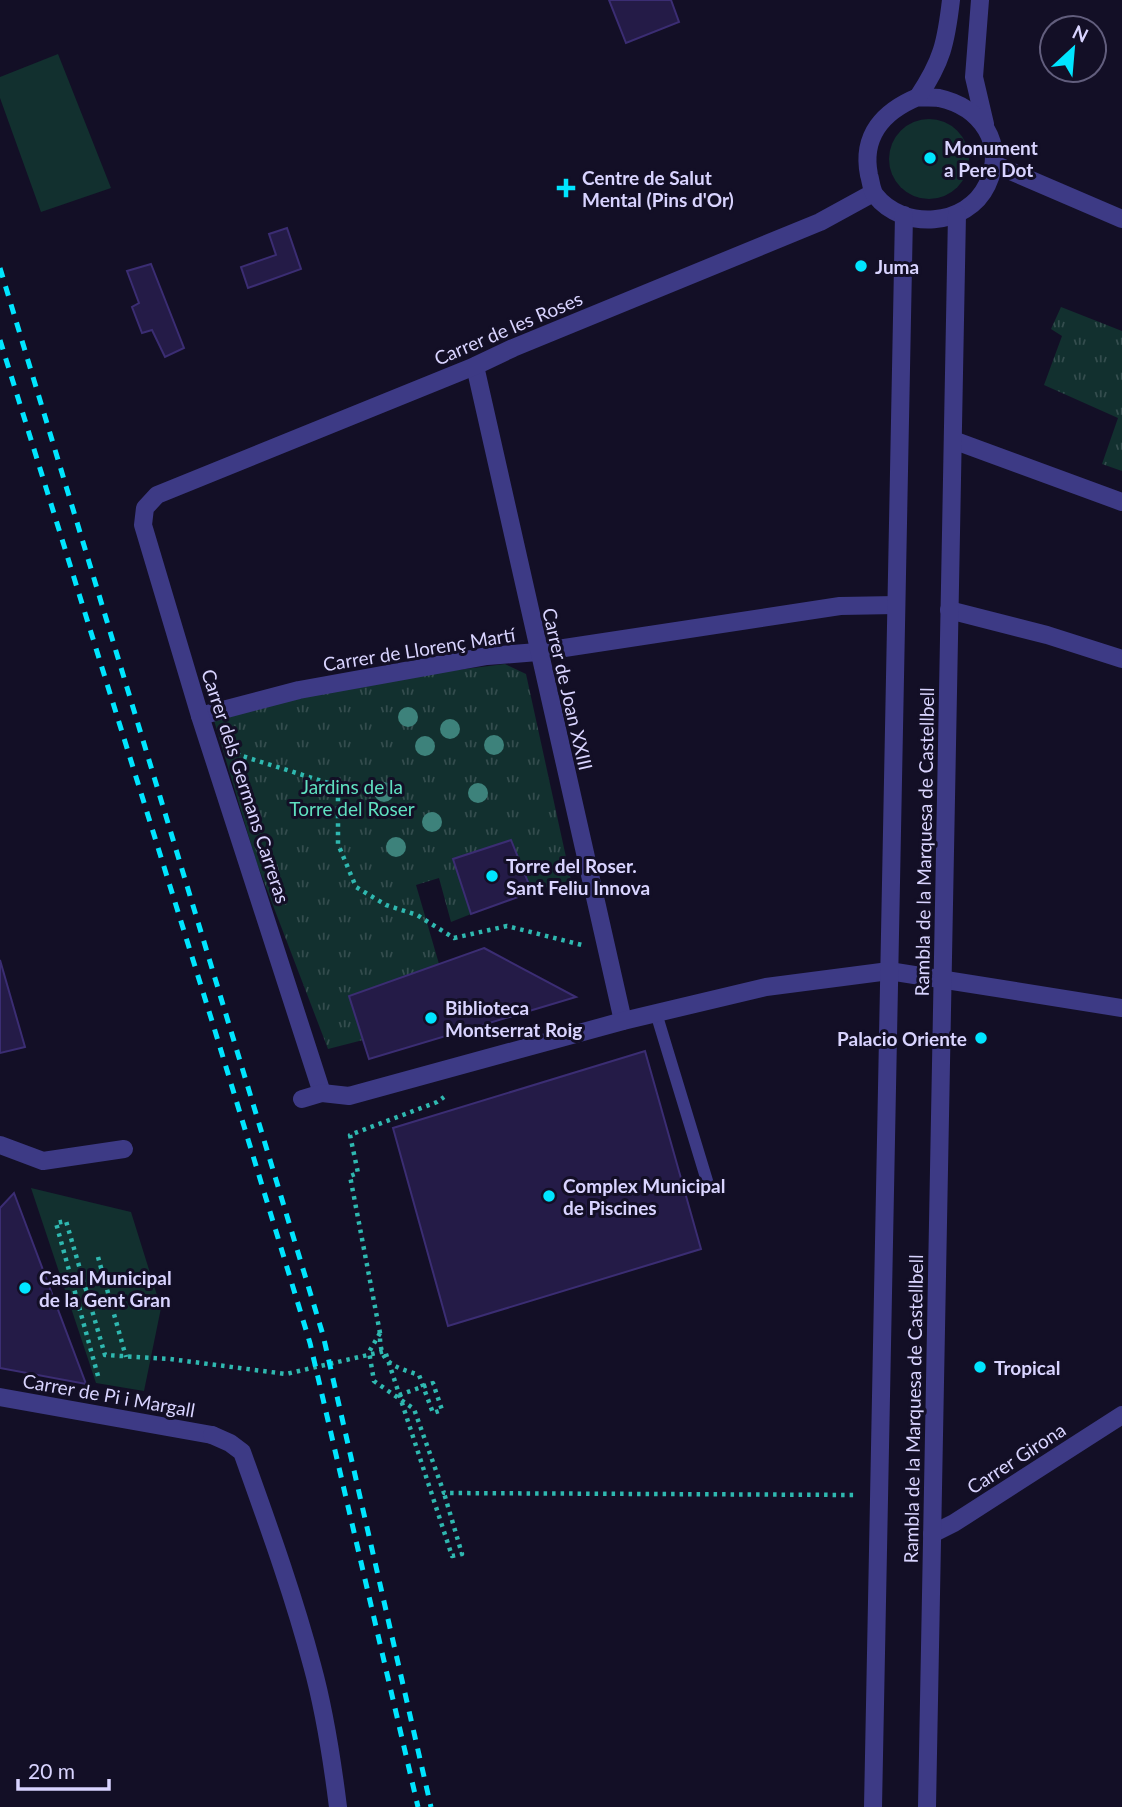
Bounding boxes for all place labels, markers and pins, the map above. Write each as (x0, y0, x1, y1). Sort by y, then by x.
place label: Monument a Pere Dot (944, 136, 1038, 181)
marker: Monument a Pere Dot (922, 150, 938, 166)
place label: Centre de Salut Mental (Pins d'Or) (582, 166, 734, 211)
marker: Centre de Salut Mental (Pins d'Or) (556, 178, 576, 198)
place label: Juma (875, 255, 919, 278)
marker: Juma (853, 258, 869, 274)
place label: Torre del Roser. Sant Feliu Innova (506, 854, 650, 899)
marker: Torre del Roser. Sant Feliu Innova (484, 868, 500, 884)
place label: Biblioteca Montserrat Roig (445, 996, 582, 1041)
marker: Biblioteca Montserrat Roig (423, 1010, 439, 1026)
place label: Palacio Oriente (837, 1027, 967, 1050)
marker: Palacio Oriente (973, 1030, 989, 1046)
place label: Complex Municipal de Piscines (563, 1174, 725, 1219)
marker: Complex Municipal de Piscines (541, 1188, 557, 1204)
place label: Casal Municipal de la Gent Gran (39, 1266, 172, 1311)
marker: Casal Municipal de la Gent Gran (17, 1280, 33, 1296)
place label: Tropical (994, 1356, 1060, 1379)
marker: Tropical (972, 1359, 988, 1375)

